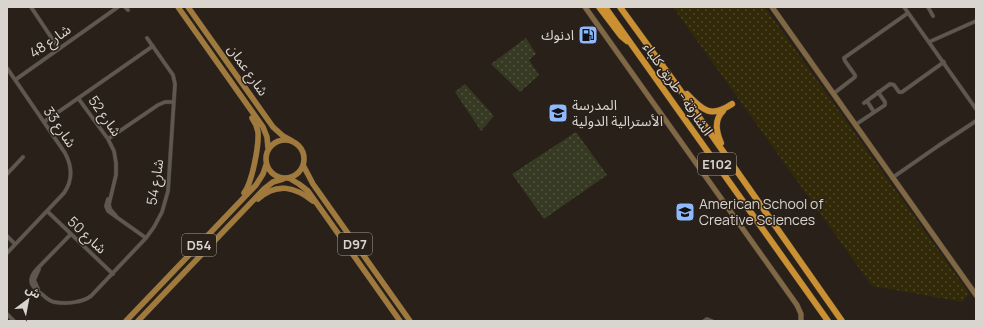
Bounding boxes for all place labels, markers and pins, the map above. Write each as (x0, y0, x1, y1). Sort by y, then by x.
fuel station icon: ادنوك (577, 24, 599, 46)
place label: ادنوك (541, 25, 574, 44)
place label: المدرسة الأسترالية الدولية (572, 95, 663, 130)
school or university icon: المدرسة الأسترالية الدولية (547, 102, 569, 124)
place label: American School of Creative Sciences (699, 194, 823, 229)
school or university icon: American School of Creative Sciences (674, 201, 696, 223)

